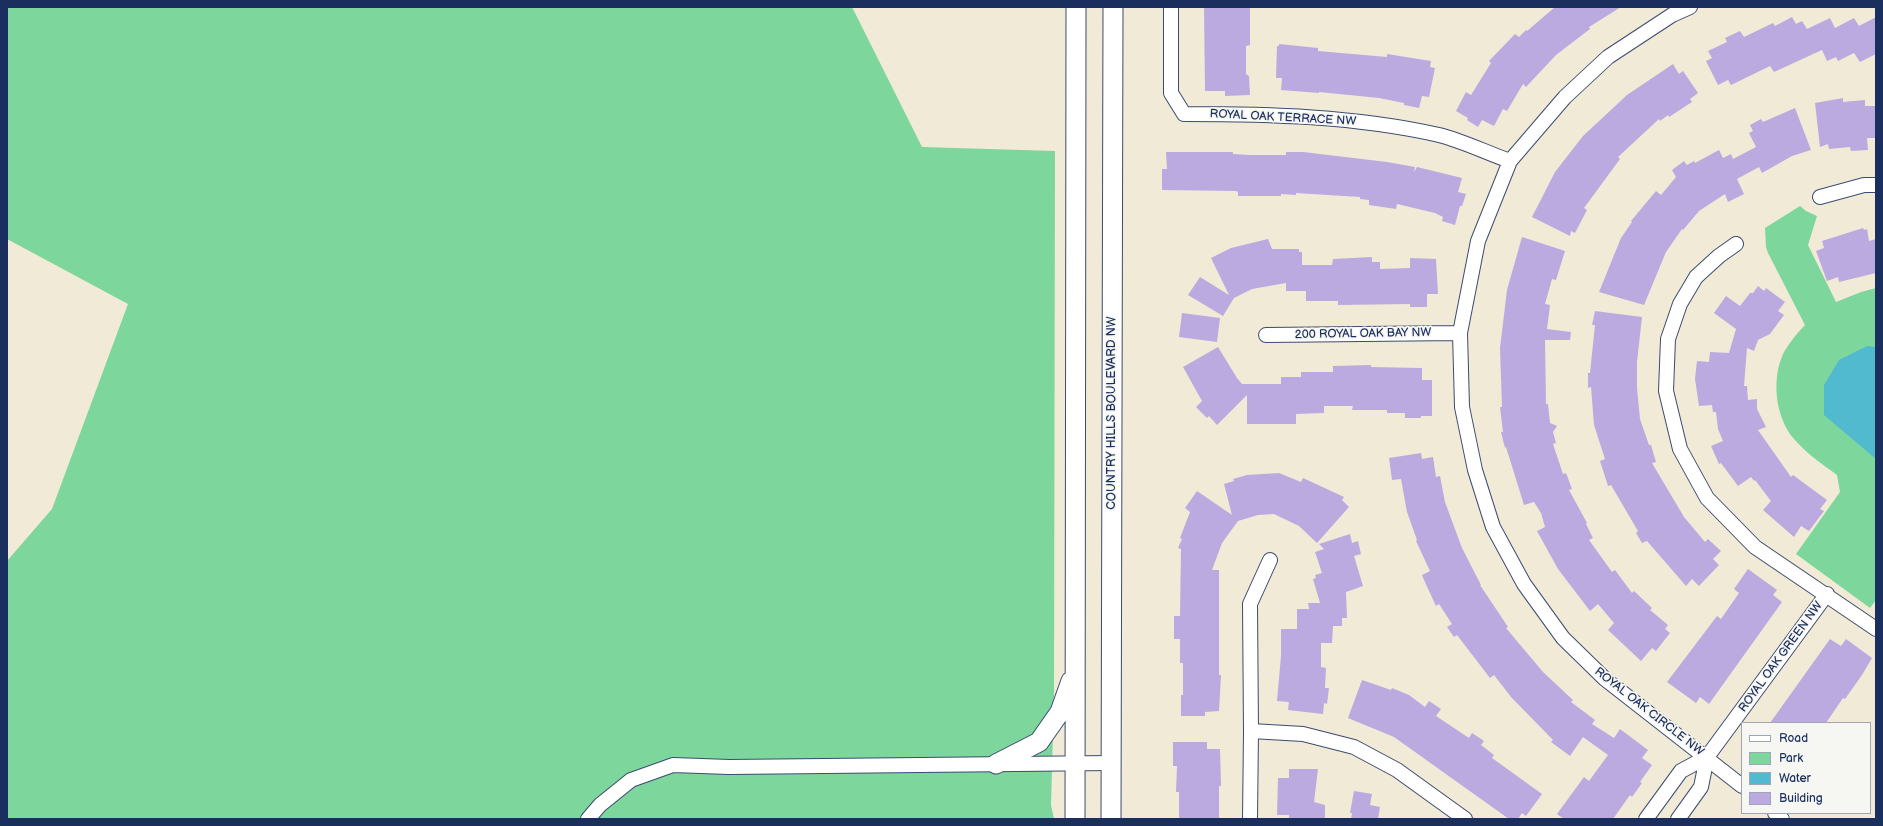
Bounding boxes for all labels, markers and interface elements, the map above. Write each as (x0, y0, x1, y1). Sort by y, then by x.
street label: ROYAL OAK TERRACE NW (1209, 107, 1357, 129)
street label: COUNTRY HILLS BOULEVARD NW (1105, 316, 1119, 510)
street label: 200 ROYAL OAK BAY NW (1294, 326, 1432, 342)
street label: ROYAL OAK GREEN NW (1736, 599, 1826, 715)
street label: ROYAL OAK CIRCLE NW (1591, 665, 1707, 759)
legend (1741, 722, 1871, 814)
text: Road (1779, 731, 1808, 746)
text: Park (1779, 751, 1803, 766)
text: Water (1779, 771, 1811, 786)
text: Building (1779, 791, 1823, 806)

